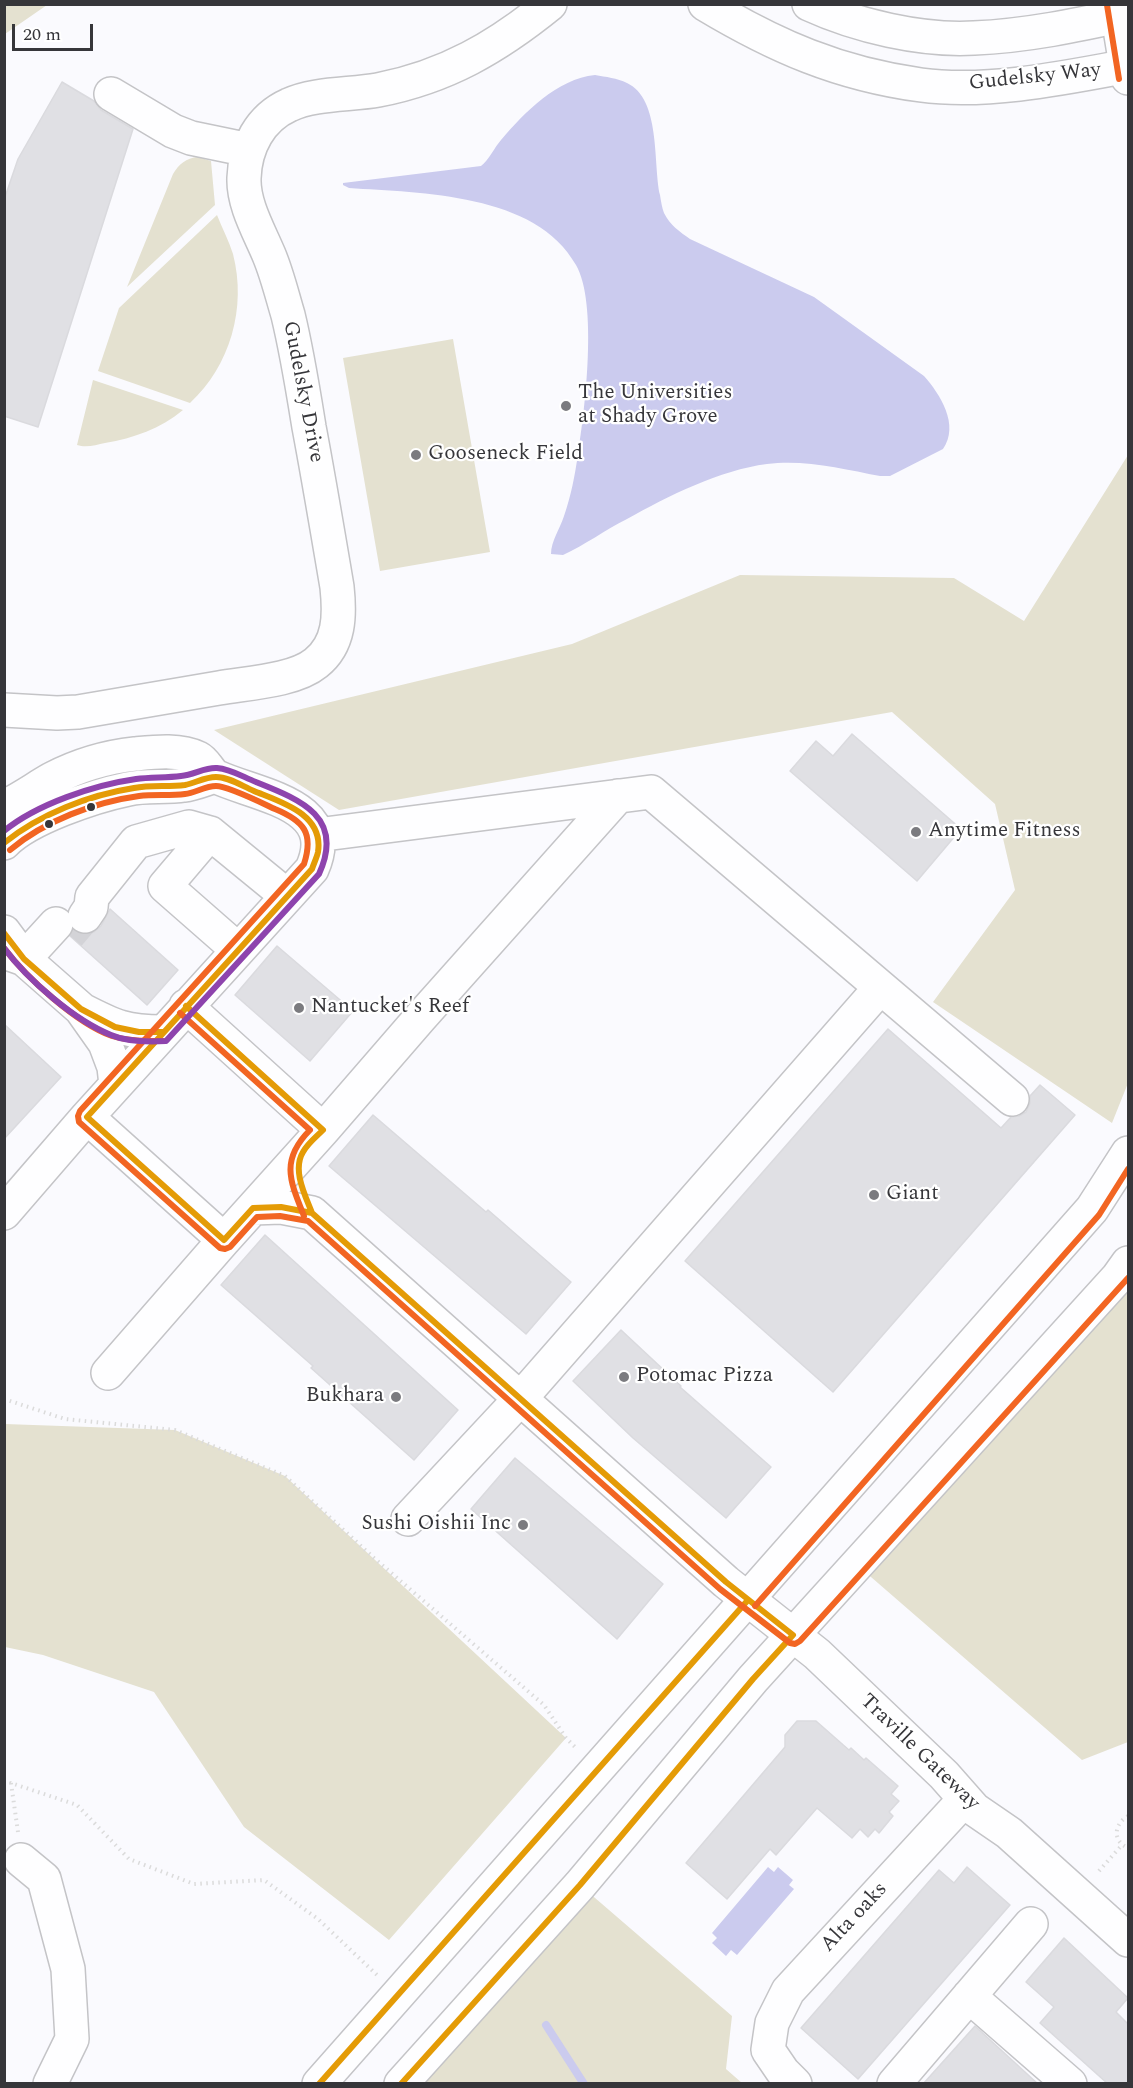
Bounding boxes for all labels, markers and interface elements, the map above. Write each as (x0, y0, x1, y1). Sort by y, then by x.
scale bar (15, 12, 96, 50)
text: 20 m (23, 21, 61, 48)
street label: Gudelsky Way (968, 59, 1102, 97)
street label: Gudelsky Drive (276, 319, 328, 465)
place label: The Universities at Shady Grove (578, 381, 733, 431)
marker: The Universities at Shady Grove (559, 399, 573, 413)
place label: Gooseneck Field (428, 442, 583, 468)
marker: Gooseneck Field (409, 448, 423, 462)
unlabelled marker (85, 801, 97, 813)
unlabelled marker (43, 818, 55, 830)
place label: Anytime Fitness (928, 819, 1081, 845)
marker: Anytime Fitness (909, 825, 923, 839)
place label: Nantucket's Reef (311, 995, 469, 1021)
marker: Nantucket's Reef (292, 1001, 306, 1015)
place label: Giant (886, 1182, 939, 1208)
marker: Giant (867, 1188, 881, 1202)
place label: Potomac Pizza (636, 1364, 773, 1390)
marker: Potomac Pizza (617, 1370, 631, 1384)
place label: Bukhara (306, 1384, 384, 1410)
marker: Bukhara (389, 1390, 403, 1404)
place label: Sushi Oishii Inc (361, 1512, 511, 1538)
marker: Sushi Oishii Inc (516, 1518, 530, 1532)
street label: Traville Gateway (854, 1689, 984, 1817)
street label: Alta oaks (816, 1878, 894, 1958)

